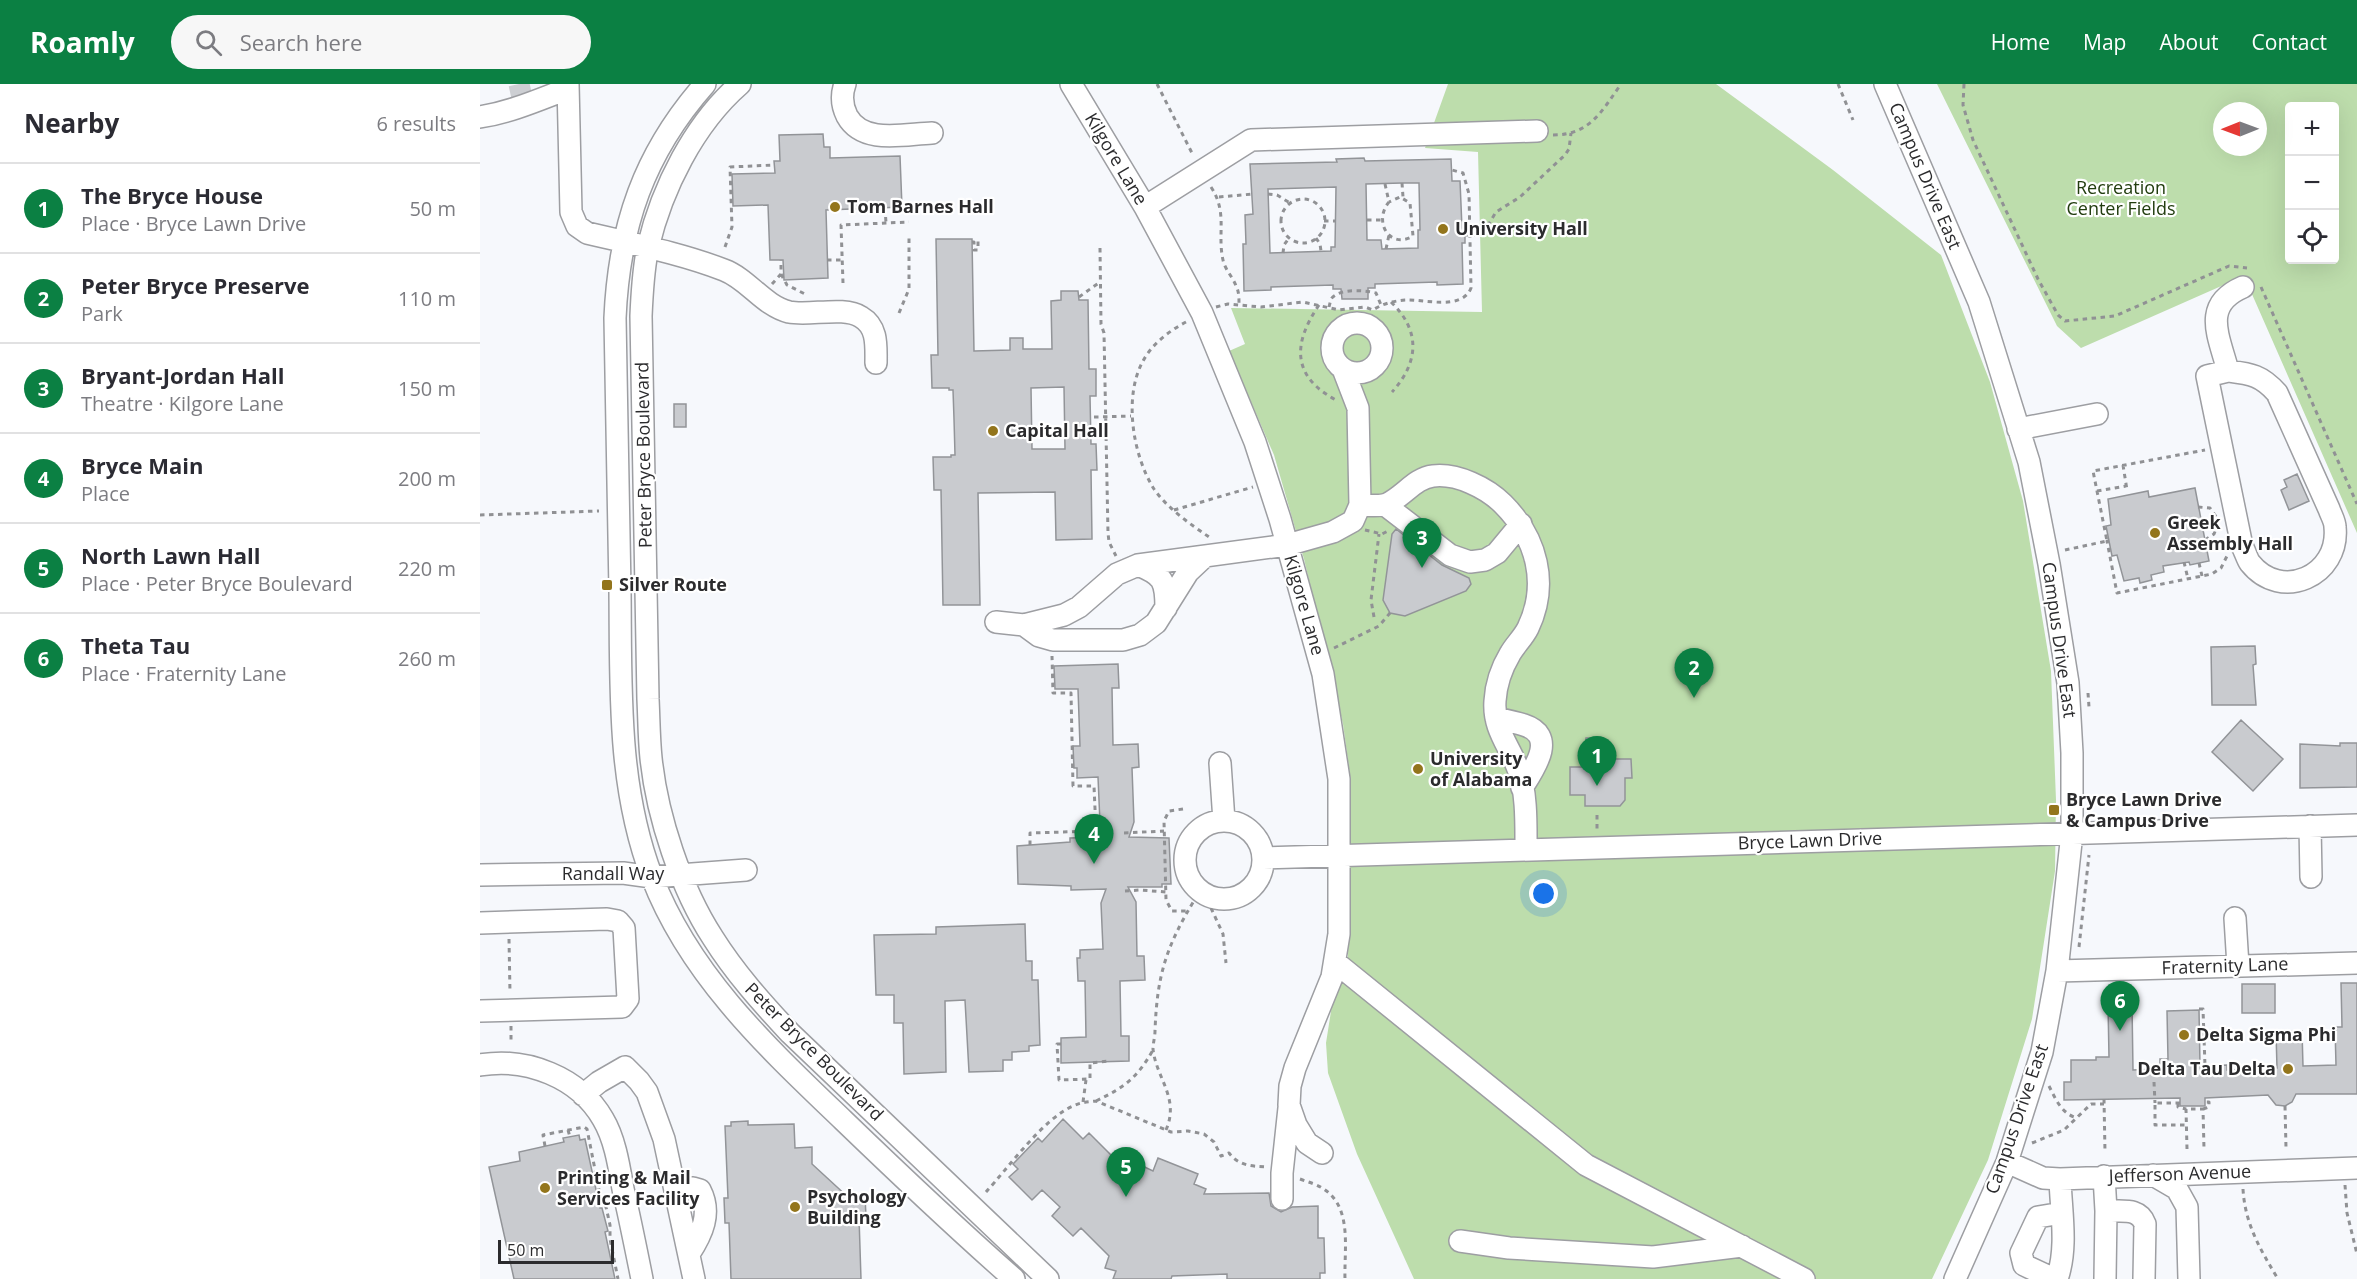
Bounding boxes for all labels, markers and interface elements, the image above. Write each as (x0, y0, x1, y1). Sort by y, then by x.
search box (171, 15, 591, 69)
text: Roamly (30, 23, 135, 61)
icon: search (192, 26, 225, 59)
text: Search here (240, 27, 362, 57)
text: Home (1991, 28, 2050, 56)
text: Map (2083, 28, 2126, 56)
text: About (2159, 28, 2219, 56)
text: Contact (2252, 28, 2327, 56)
street label: Campus Drive East (1884, 99, 1968, 253)
north arrow (2213, 102, 2267, 156)
map controls (2285, 102, 2339, 264)
button: + (2285, 102, 2339, 156)
text: Nearby (24, 105, 119, 141)
street label: Kilgore Lane (1080, 108, 1154, 209)
text: 6 results (376, 110, 456, 137)
button: − (2285, 156, 2339, 210)
park label: Recreation Center Fields (2066, 175, 2176, 220)
text: The Bryce House (81, 180, 263, 210)
place label: Tom Barnes Hall (847, 194, 994, 218)
text: 1 (38, 195, 49, 222)
text: 50 m (409, 195, 456, 222)
marker: Tom Barnes Hall (828, 200, 842, 214)
text: Place · Bryce Lawn Drive (81, 210, 306, 237)
button: locate (2285, 210, 2339, 264)
place label: University Hall (1455, 216, 1588, 240)
marker: University Hall (1436, 222, 1450, 236)
text: Peter Bryce Preserve (81, 270, 310, 300)
text: 2 (38, 285, 49, 312)
text: 110 m (398, 285, 456, 312)
text: Park (81, 300, 123, 327)
text: Bryant-Jordan Hall (81, 360, 285, 390)
street label: Peter Bryce Boulevard (629, 362, 657, 548)
text: 3 (38, 375, 49, 402)
text: 150 m (398, 375, 456, 402)
text: Theatre · Kilgore Lane (81, 390, 284, 417)
place label: Capital Hall (1005, 418, 1109, 442)
marker: Capital Hall (986, 424, 1000, 438)
text: Bryce Main (81, 450, 204, 480)
text: 4 (38, 465, 49, 492)
text: 200 m (398, 465, 456, 492)
text: Place (81, 480, 130, 507)
place label: Greek Assembly Hall (2167, 510, 2293, 555)
pin: 3 (1402, 518, 1442, 568)
marker: Greek Assembly Hall (2148, 526, 2162, 540)
text: North Lawn Hall (81, 540, 261, 570)
street label: Kilgore Lane (1279, 552, 1331, 658)
text: 5 (38, 555, 49, 582)
text: 220 m (398, 555, 456, 582)
street label: Campus Drive East (2037, 560, 2083, 719)
text: Place · Peter Bryce Boulevard (81, 570, 353, 597)
place label: Silver Route (619, 572, 727, 596)
marker: Silver Route (600, 578, 614, 592)
text: Theta Tau (81, 630, 190, 660)
text: 6 (38, 645, 49, 672)
text: 260 m (398, 645, 456, 672)
pin: 2 (1674, 648, 1714, 698)
text: Place · Fraternity Lane (81, 660, 287, 687)
pin: 1 (1578, 736, 1616, 786)
place label: University of Alabama (1430, 746, 1532, 791)
marker: University of Alabama (1411, 762, 1425, 776)
place label: Bryce Lawn Drive & Campus Drive (2066, 787, 2222, 832)
marker: Bryce Lawn Drive & Campus Drive (2047, 803, 2061, 817)
pin: 4 (1074, 814, 1114, 864)
street label: Bryce Lawn Drive (1737, 825, 1883, 855)
street label: Randall Way (562, 861, 665, 885)
your location (1529, 879, 1558, 908)
street label: Fraternity Lane (2161, 951, 2289, 979)
street label: Peter Bryce Boulevard (740, 977, 889, 1126)
pin: 6 (2100, 982, 2140, 1031)
place label: Delta Sigma Phi (2196, 1022, 2336, 1046)
marker: Delta Sigma Phi (2177, 1028, 2191, 1042)
street label: Campus Drive East (1979, 1041, 2053, 1197)
place label: Delta Tau Delta (2137, 1056, 2276, 1080)
marker: Delta Tau Delta (2281, 1062, 2295, 1076)
pin: 5 (1106, 1148, 1146, 1197)
street label: Jefferson Avenue (2106, 1159, 2251, 1188)
place label: Printing & Mail Services Facility (557, 1165, 700, 1210)
marker: Printing & Mail Services Facility (538, 1181, 552, 1195)
place label: Psychology Building (807, 1184, 908, 1229)
marker: Psychology Building (788, 1200, 802, 1214)
scale bar (498, 1237, 614, 1264)
text: 50 m (507, 1239, 544, 1261)

